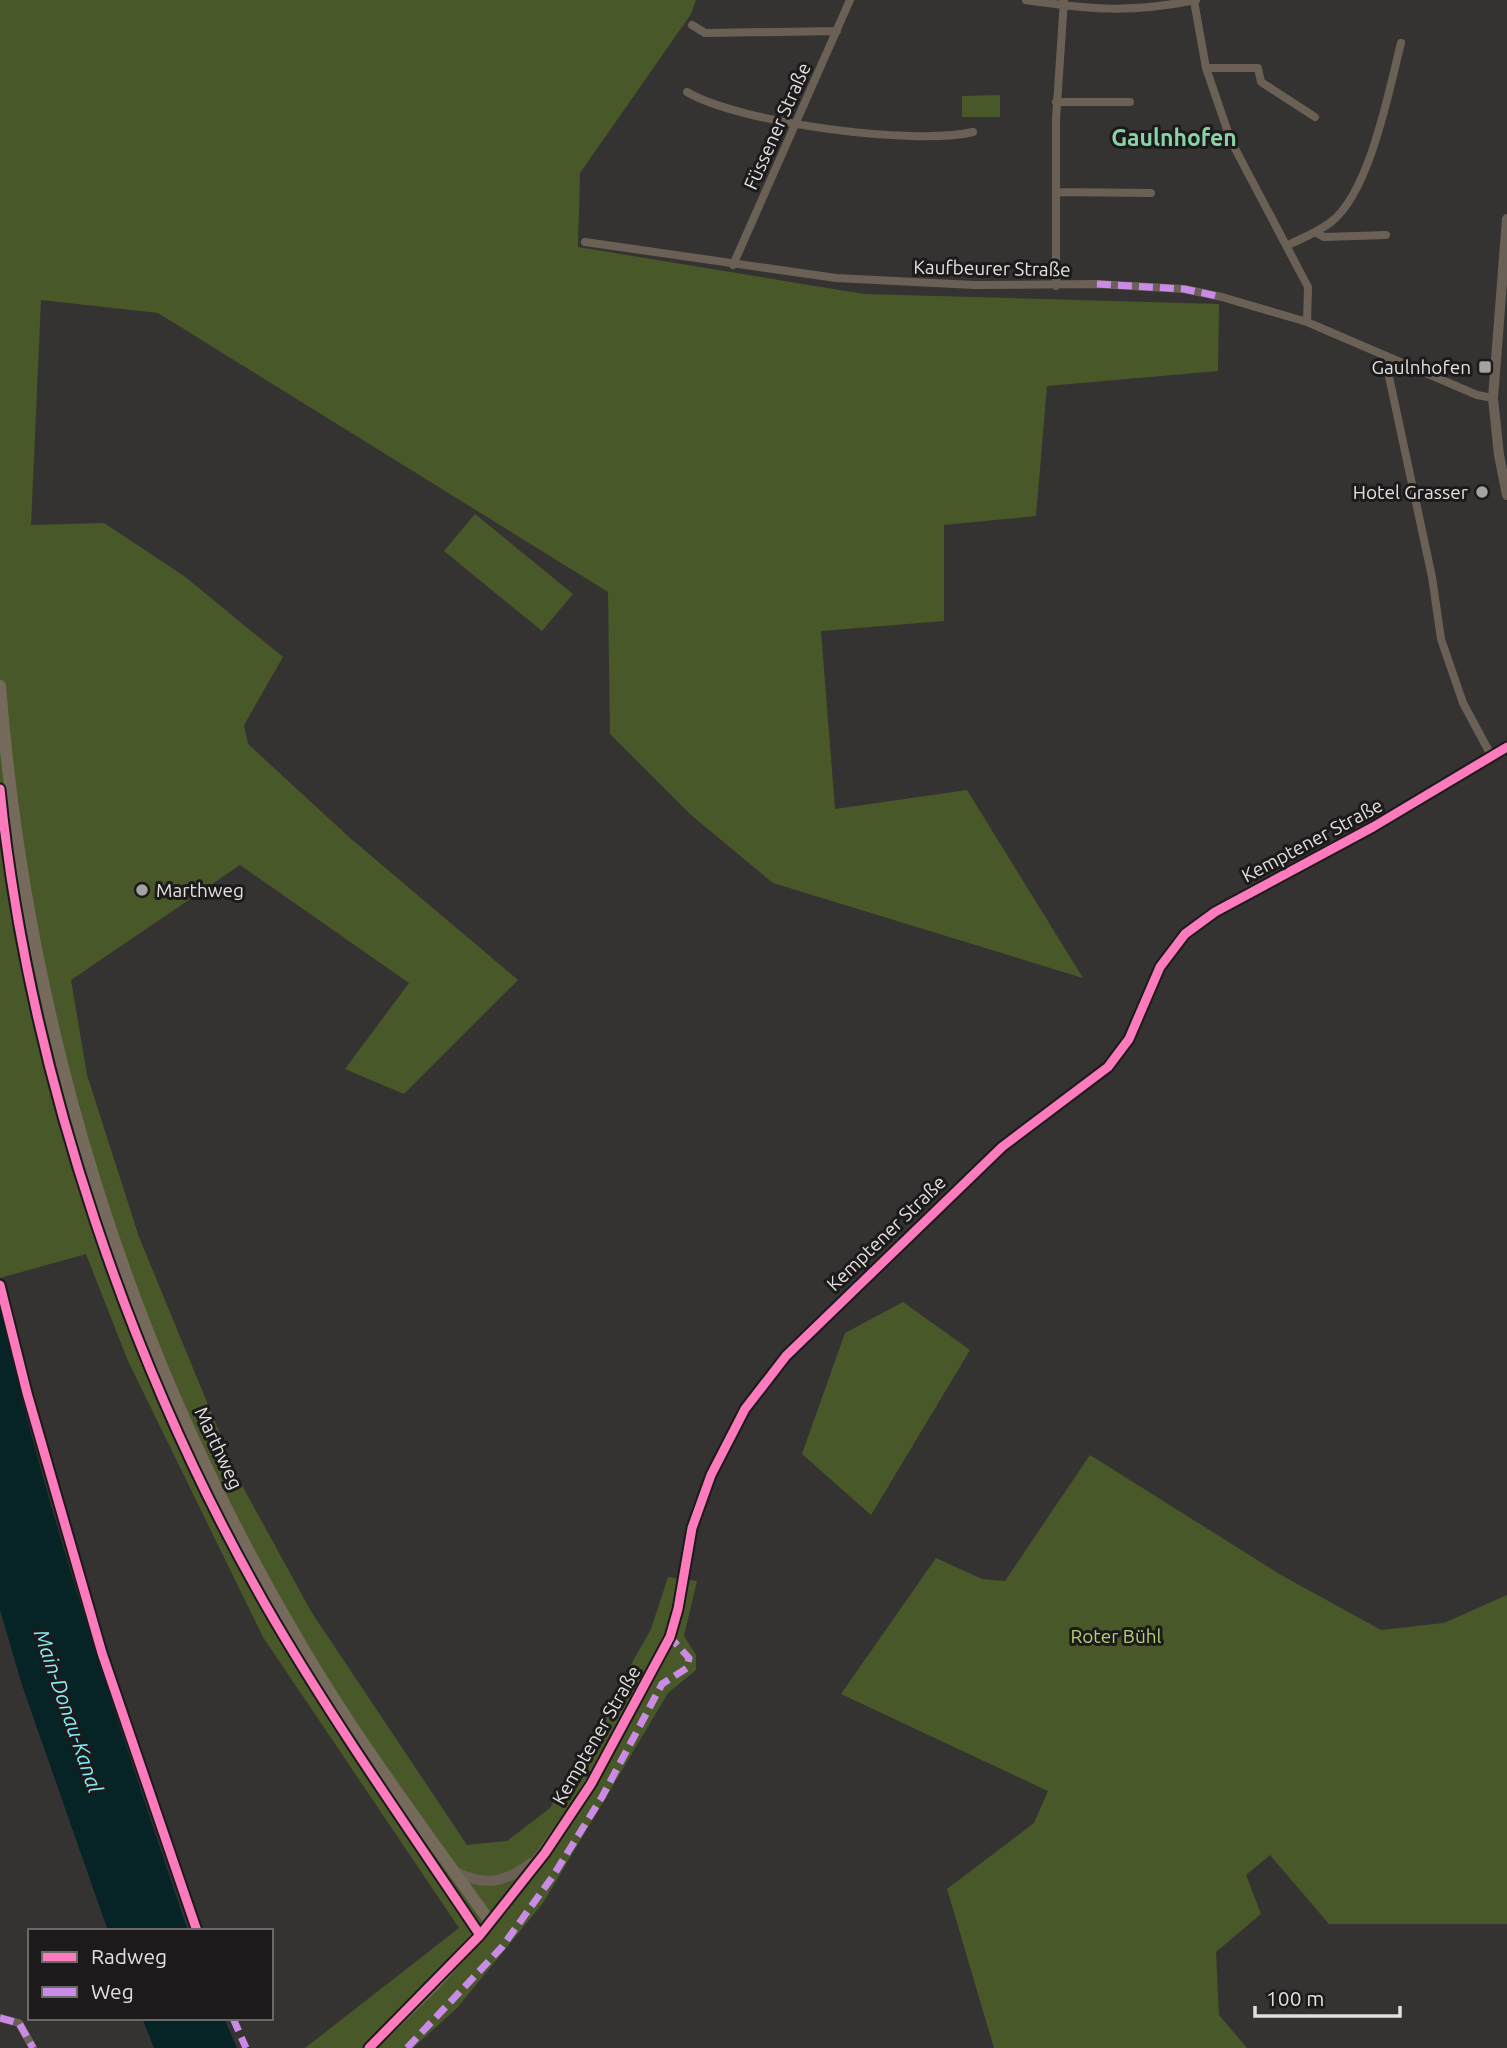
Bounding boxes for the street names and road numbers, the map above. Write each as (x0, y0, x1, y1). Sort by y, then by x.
street label: Füssener Straße (739, 59, 815, 193)
street label: Kaufbeurer Straße (913, 256, 1071, 280)
street label: Kemptener Straße (1238, 794, 1386, 886)
street label: Kemptener Straße (822, 1171, 950, 1295)
street label: Marthweg (190, 1404, 248, 1492)
street label: Kemptener Straße (547, 1662, 645, 1808)

